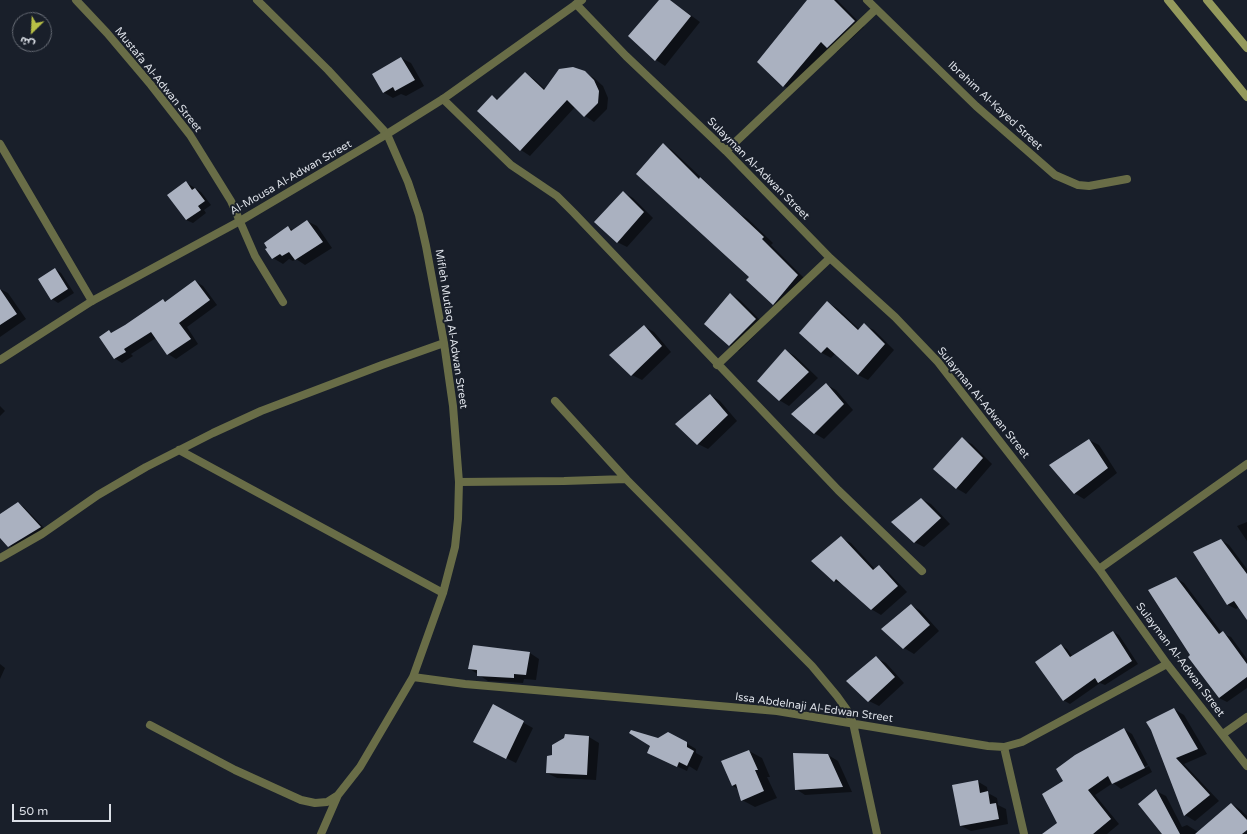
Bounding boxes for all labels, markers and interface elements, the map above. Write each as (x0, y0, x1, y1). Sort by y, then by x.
north arrow (12, 12, 52, 52)
street label: Mustafa Al-Adwan Street (112, 25, 204, 135)
text: ش (18, 34, 37, 52)
street label: Ibrahim Al-Kayed Street (945, 59, 1045, 153)
street label: Sulayman Al-Adwan Street (704, 115, 812, 223)
street label: Al-Mousa Al-Adwan Street (228, 138, 354, 218)
street label: Mifleh Mutlaq Al-Adwan Street (432, 248, 470, 410)
street label: Sulayman Al-Adwan Street (934, 345, 1032, 461)
street label: Sulayman Al-Adwan Street (1133, 600, 1227, 720)
street label: Issa Abdelnaji Al-Edwan Street (734, 690, 894, 726)
scale bar (14, 796, 113, 822)
text: 50 m (19, 804, 48, 818)

